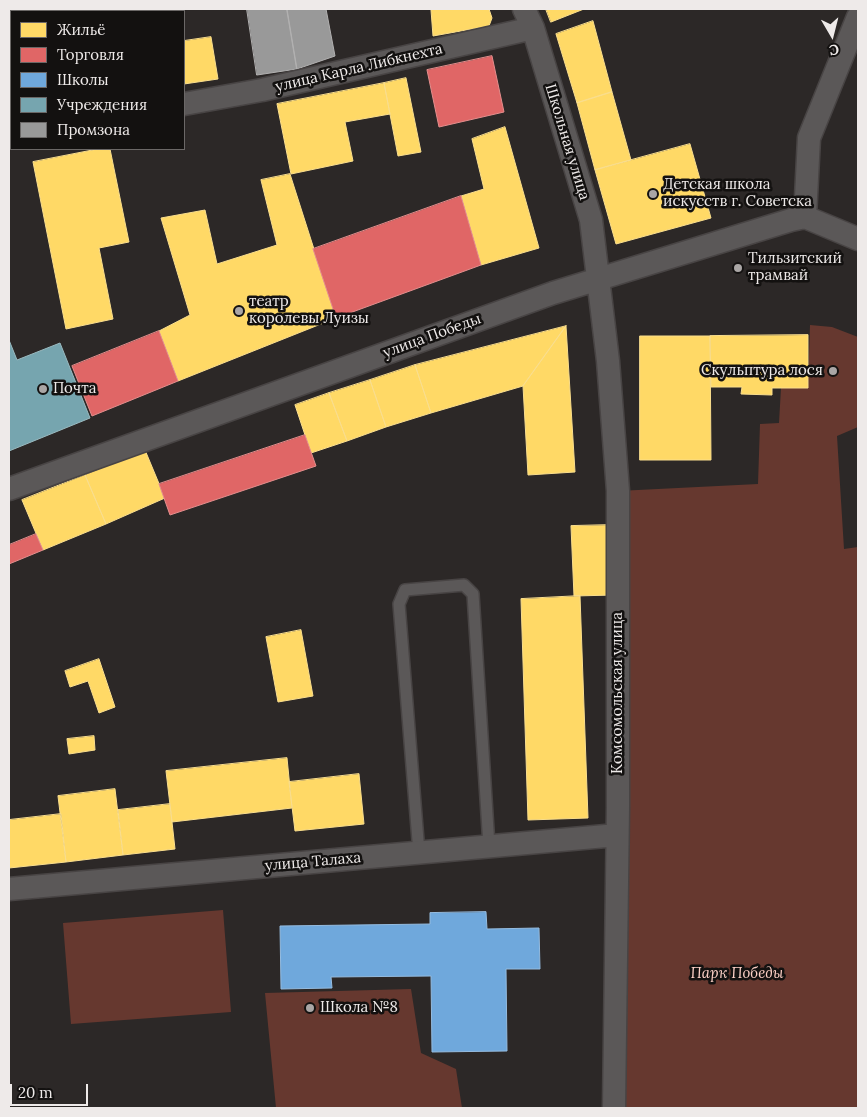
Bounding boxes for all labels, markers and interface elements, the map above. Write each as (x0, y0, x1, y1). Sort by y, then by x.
legend (10, 10, 185, 150)
north arrow (807, 10, 857, 60)
text: Жильё (57, 20, 105, 39)
street label: улица Карла Либкнехта (274, 40, 444, 96)
text: С (828, 40, 840, 59)
text: Торговля (57, 45, 124, 64)
text: Школы (57, 70, 109, 89)
street label: Школьная улица (541, 82, 593, 202)
text: Учреждения (57, 95, 147, 114)
text: Промзона (57, 120, 130, 139)
place label: Детская школа искусств г. Советска (663, 176, 812, 211)
marker: Детская школа искусств г. Советска (647, 188, 659, 200)
place label: Тильзитский трамвай (748, 250, 842, 285)
marker: Тильзитский трамвай (732, 262, 744, 274)
place label: театр королевы Луизы (249, 293, 369, 328)
marker: театр королевы Луизы (233, 305, 245, 317)
street label: улица Победы (380, 310, 484, 362)
place label: Скульптура лося (701, 362, 823, 380)
marker: Скульптура лося (827, 365, 839, 377)
place label: Почта (53, 380, 96, 398)
marker: Почта (37, 383, 49, 395)
street label: Комсомольская улица (609, 612, 627, 774)
street label: улица Талаха (264, 849, 362, 875)
park label: Парк Победы (691, 965, 783, 983)
place label: Школа №8 (320, 999, 398, 1017)
marker: Школа №8 (304, 1002, 316, 1014)
scale bar (12, 1074, 90, 1106)
text: 20 m (18, 1083, 53, 1102)

